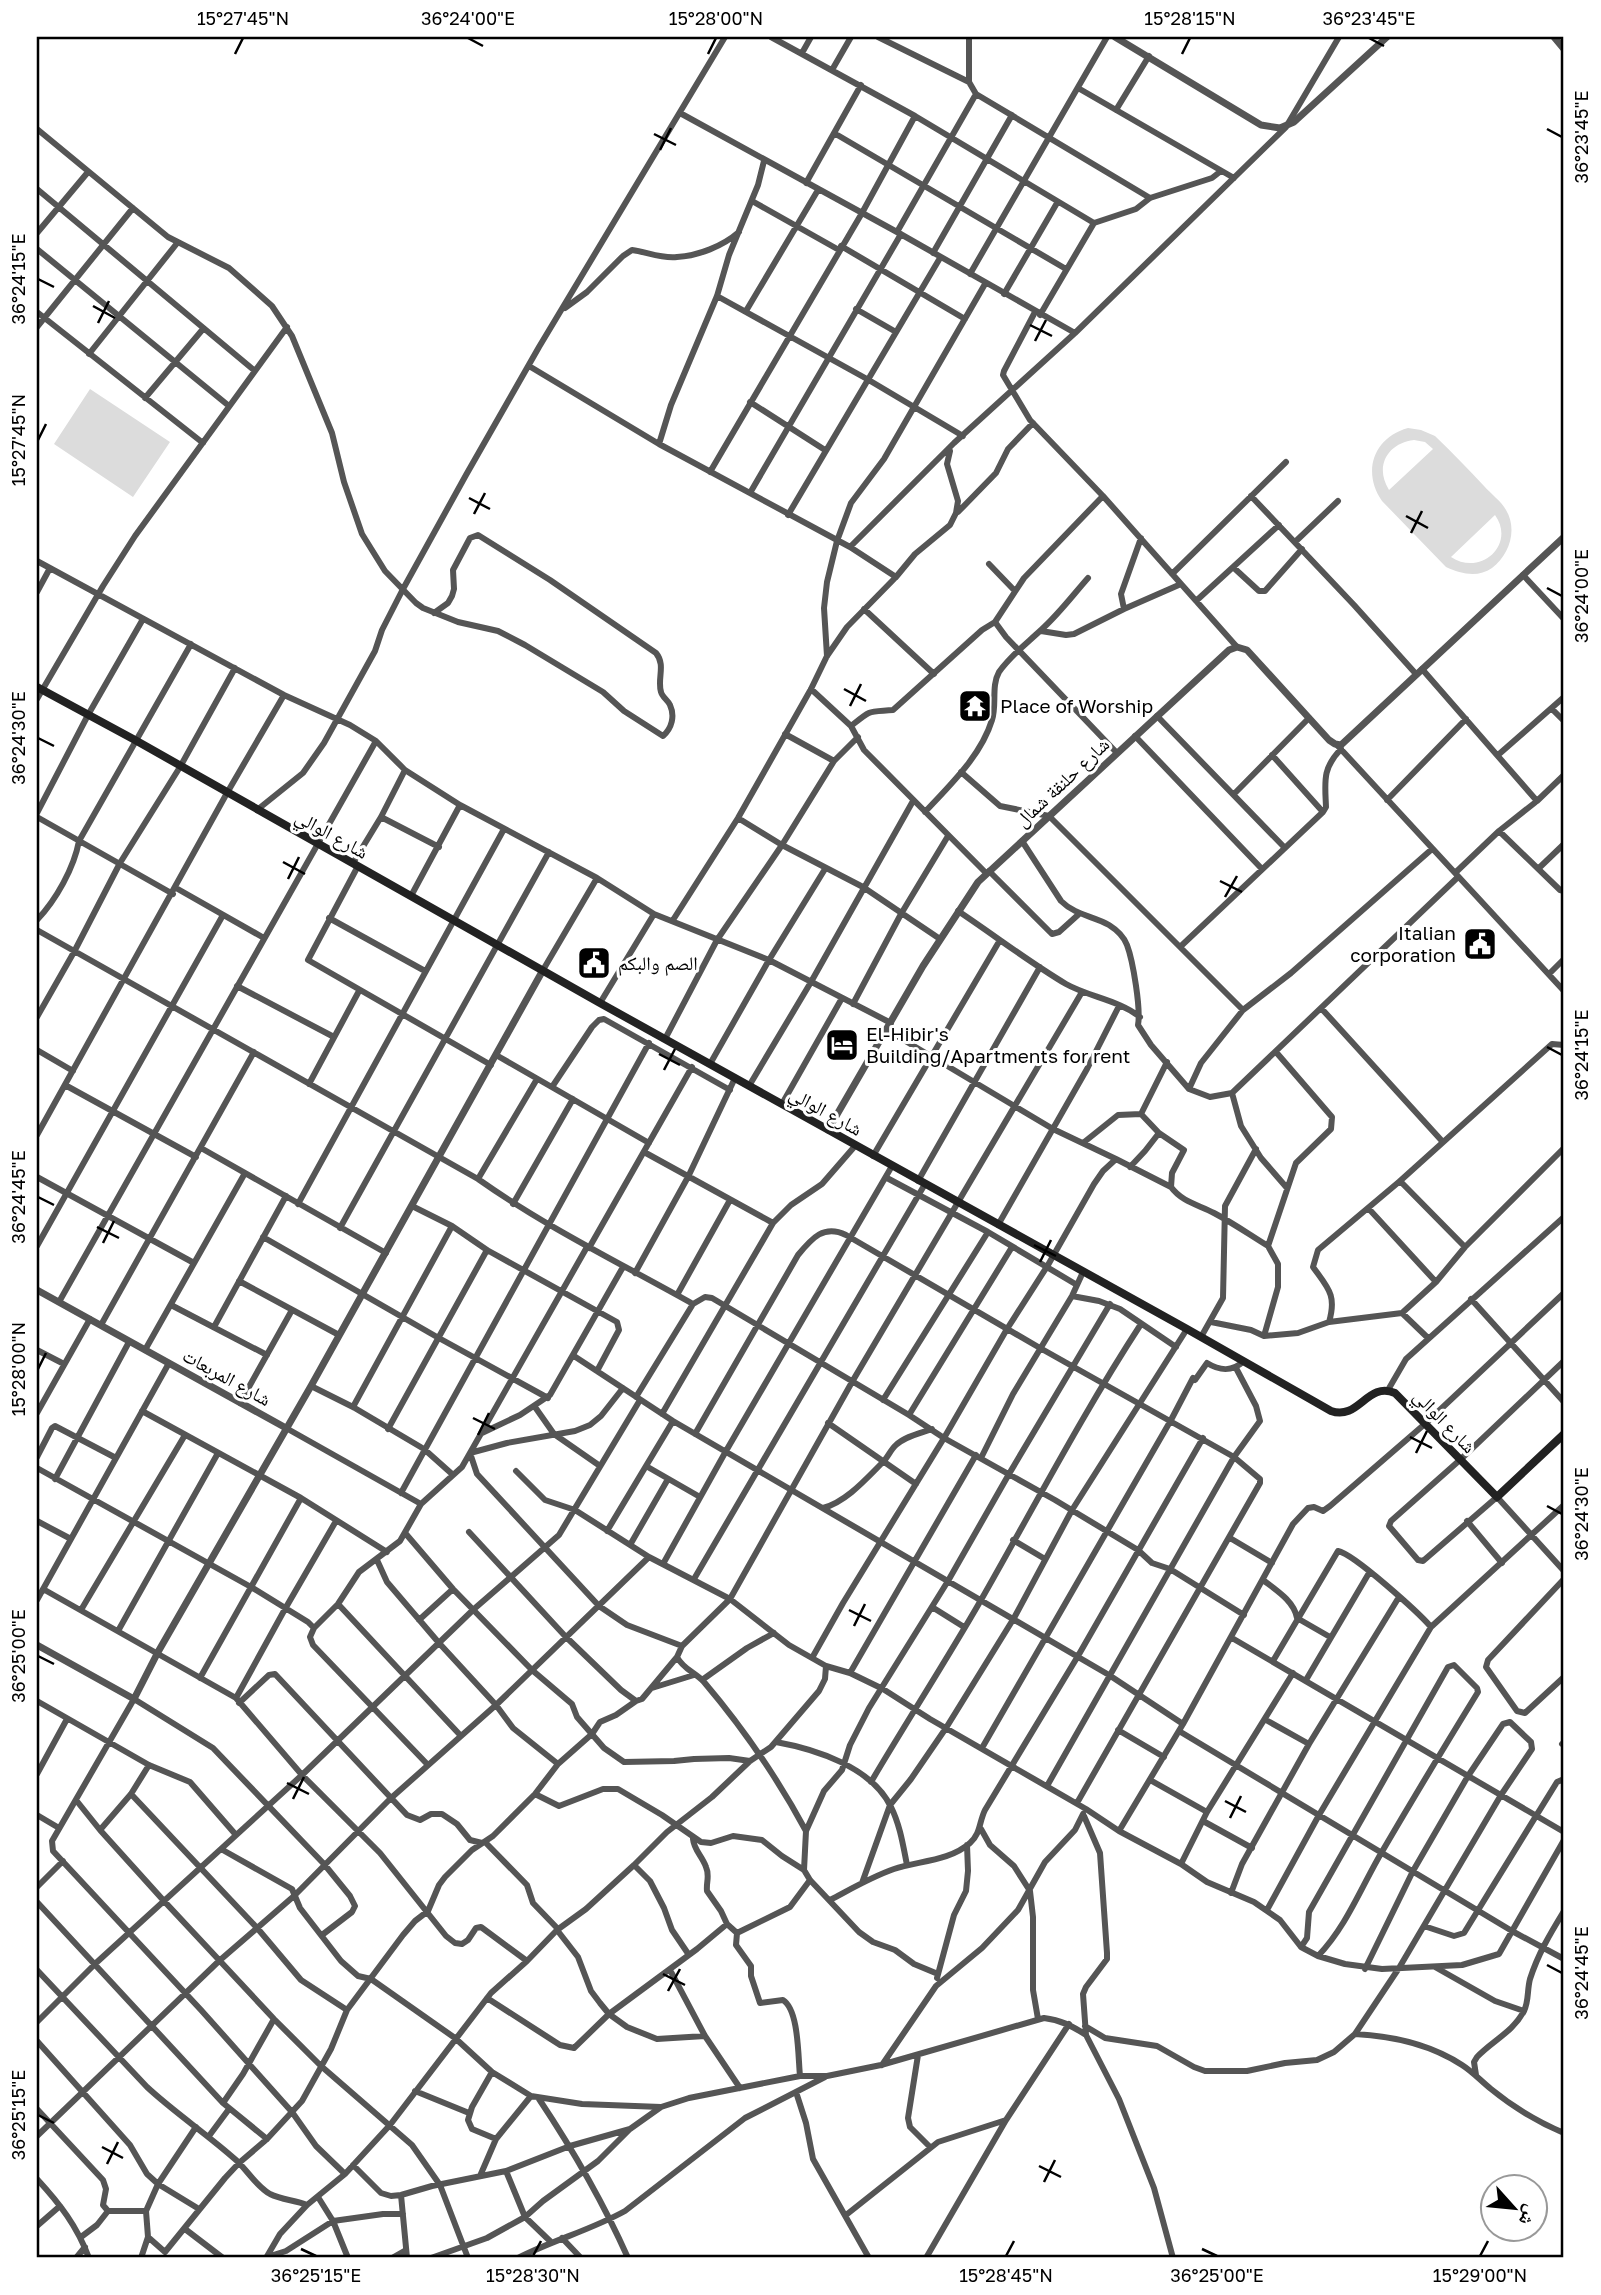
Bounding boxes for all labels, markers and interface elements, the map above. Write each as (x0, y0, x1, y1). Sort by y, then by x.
text: 15°27'45"N (197, 7, 289, 29)
text: 36°24'00"E (421, 7, 515, 29)
text: 15°28'00"N (669, 7, 763, 29)
text: 15°28'15"N (1144, 7, 1236, 29)
text: 36°23'45"E (1323, 7, 1415, 29)
text: 36°23'45"E (1570, 91, 1592, 183)
text: 36°24'15"E (7, 234, 29, 325)
text: 15°27'45"N (7, 394, 29, 486)
text: 36°24'00"E (1570, 549, 1592, 643)
temple icon: Place of Worship (956, 687, 994, 725)
text: 36°24'30"E (7, 691, 29, 785)
place label: Place of Worship (1000, 694, 1153, 717)
street label: شارع حلنقة شمال (1010, 732, 1114, 832)
street label: شارع الوالي (289, 804, 373, 867)
place label: Italian corporation (1350, 921, 1456, 966)
public building icon: Italian corporation (1461, 925, 1499, 963)
public building icon: الصم والبكم (575, 944, 613, 982)
place label: الصم والبكم (618, 951, 698, 976)
text: 36°24'15"E (1570, 1010, 1592, 1101)
place label: El-Hibir's Building/Apartments for rent (866, 1022, 1130, 1067)
hotel icon: El-Hibir's Building/Apartments for rent (823, 1026, 861, 1064)
street label: شارع الوالي (783, 1081, 867, 1144)
text: 36°24'45"E (7, 1150, 29, 1244)
text: 15°28'00"N (7, 1322, 29, 1416)
street label: شارع المربعات (179, 1343, 275, 1411)
street label: شارع الوالي (1406, 1384, 1481, 1461)
text: 36°24'30"E (1570, 1467, 1592, 1561)
text: 36°25'00"E (7, 1609, 29, 1703)
text: 36°24'45"E (1570, 1926, 1592, 2020)
text: 36°25'15"E (7, 2070, 29, 2160)
north arrow (1478, 2172, 1548, 2242)
text: ش (1514, 2201, 1544, 2230)
text: 36°25'15"E (271, 2264, 361, 2286)
text: 15°28'30"N (486, 2264, 580, 2286)
text: 15°28'45"N (959, 2264, 1053, 2286)
text: 36°25'00"E (1170, 2264, 1264, 2286)
text: 15°29'00"N (1433, 2264, 1527, 2286)

